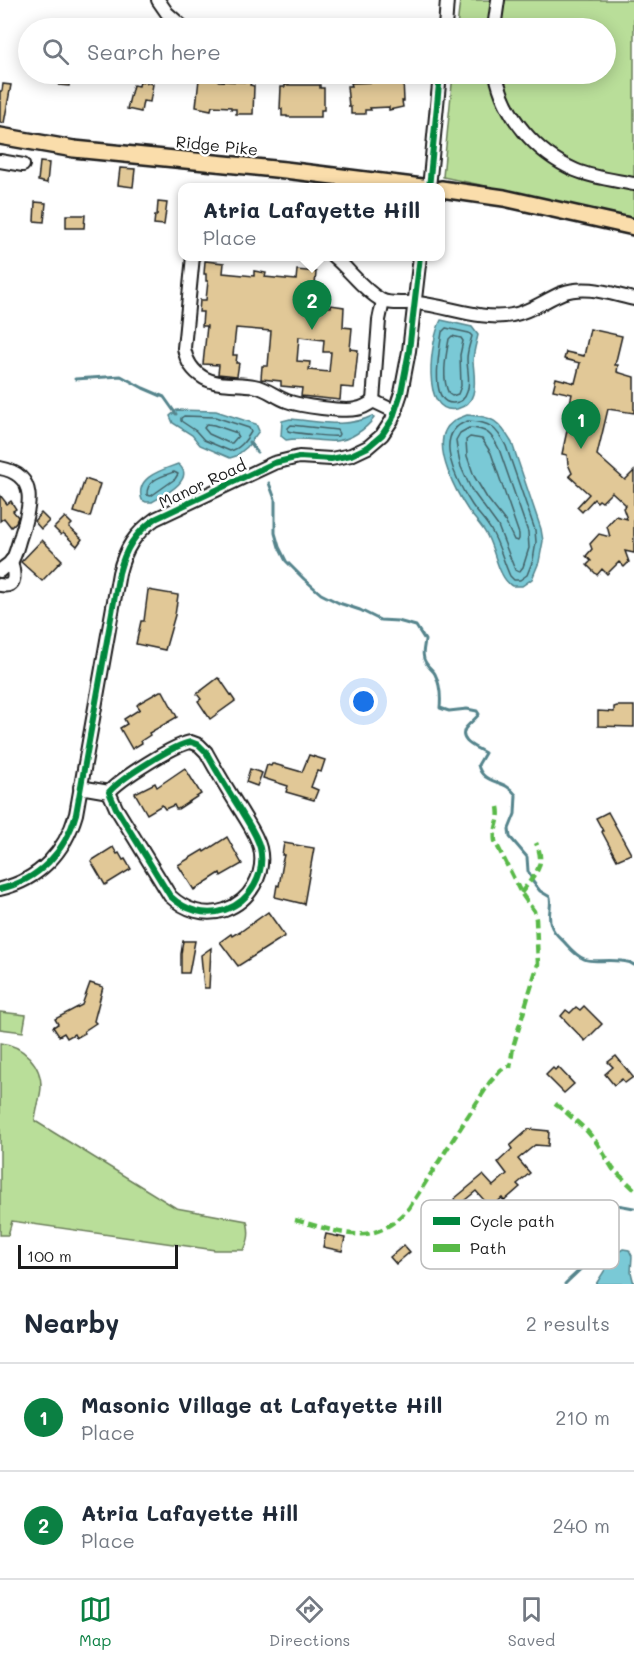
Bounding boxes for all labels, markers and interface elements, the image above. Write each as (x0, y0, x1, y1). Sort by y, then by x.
search box (18, 18, 616, 84)
icon: search (39, 35, 72, 68)
text: Search here (87, 37, 221, 66)
street label: Ridge Pike (175, 130, 259, 160)
popup (178, 183, 445, 261)
text: Atria Lafayette Hill (203, 195, 420, 224)
text: Place (203, 224, 257, 250)
pin: 2 (292, 280, 332, 330)
pin: 1 (562, 400, 600, 449)
street label: Manor Road (155, 454, 249, 512)
your location (349, 687, 378, 716)
legend (421, 1200, 619, 1269)
text: Cycle path (470, 1210, 554, 1231)
text: Path (470, 1237, 506, 1258)
scale bar (18, 1242, 178, 1270)
text: 100 m (27, 1245, 72, 1266)
text: Nearby (24, 1306, 119, 1340)
text: 2 results (526, 1310, 610, 1336)
text: Masonic Village at Lafayette Hill (81, 1390, 442, 1419)
text: 1 (39, 1404, 48, 1430)
text: 210 m (555, 1404, 610, 1430)
text: Place (81, 1419, 135, 1445)
text: Atria Lafayette Hill (81, 1498, 298, 1527)
text: 2 (38, 1512, 49, 1538)
text: 240 m (552, 1512, 610, 1538)
text: Place (81, 1527, 135, 1553)
tab: Map (79, 1593, 112, 1650)
tab: Directions (269, 1593, 350, 1650)
tab: Saved (508, 1593, 555, 1650)

